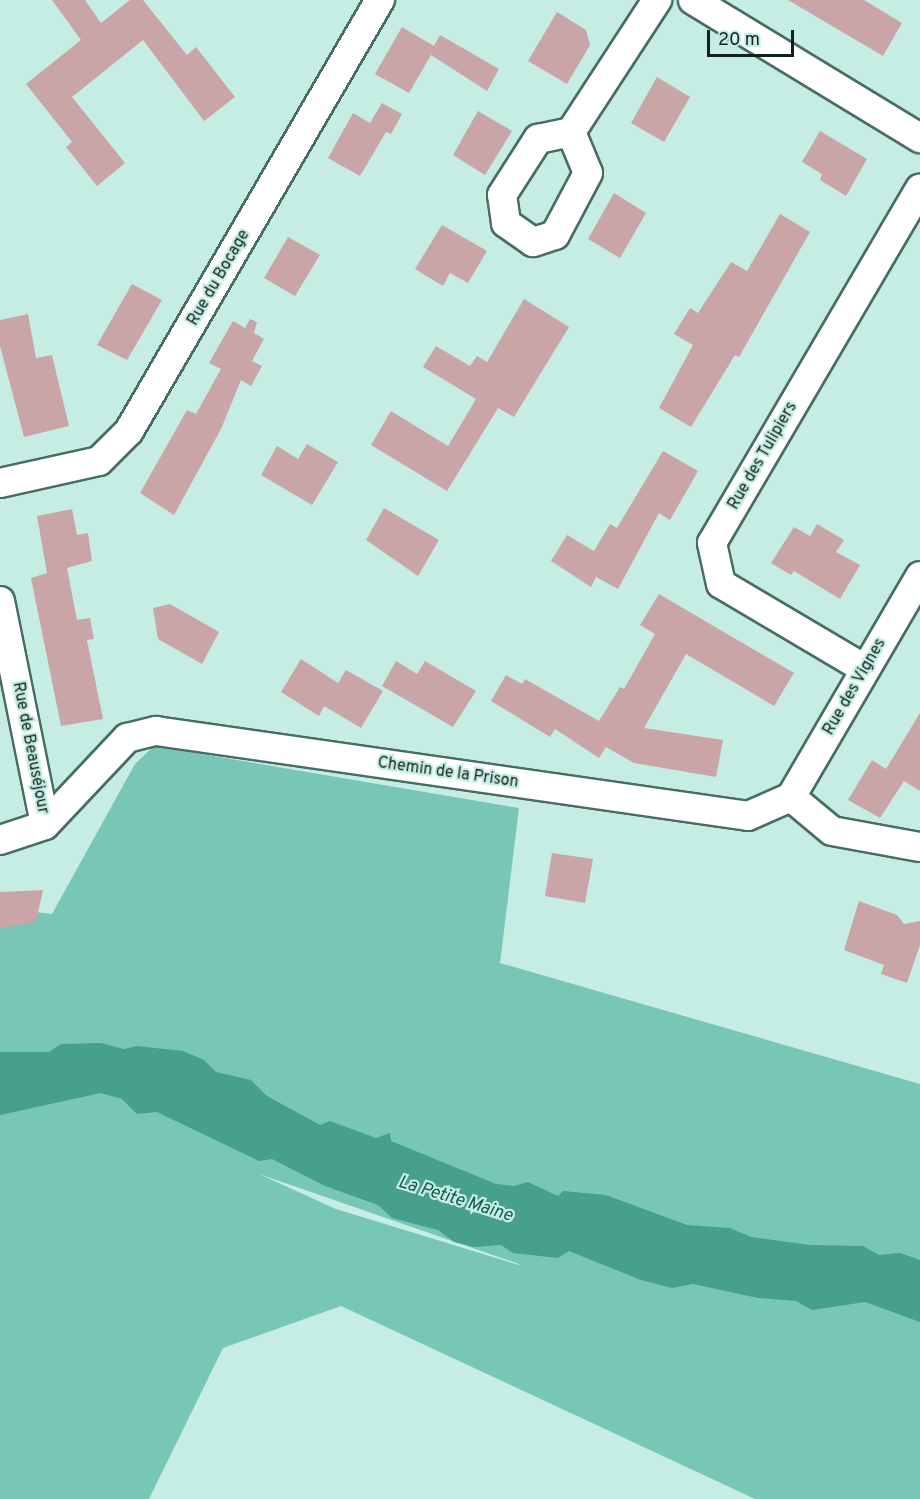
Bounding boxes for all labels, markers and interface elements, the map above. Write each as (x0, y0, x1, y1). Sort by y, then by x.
scale bar (710, 18, 797, 56)
text: 20 m (718, 29, 760, 52)
street label: Rue du Bocage (184, 227, 254, 329)
street label: Rue des Tulipiers (724, 398, 802, 514)
street label: Rue des Vignes (819, 635, 891, 739)
street label: Rue de Beauséjour (8, 680, 52, 816)
street label: Chemin de la Prison (376, 754, 520, 792)
water label: La Petite Maine (395, 1172, 515, 1228)

